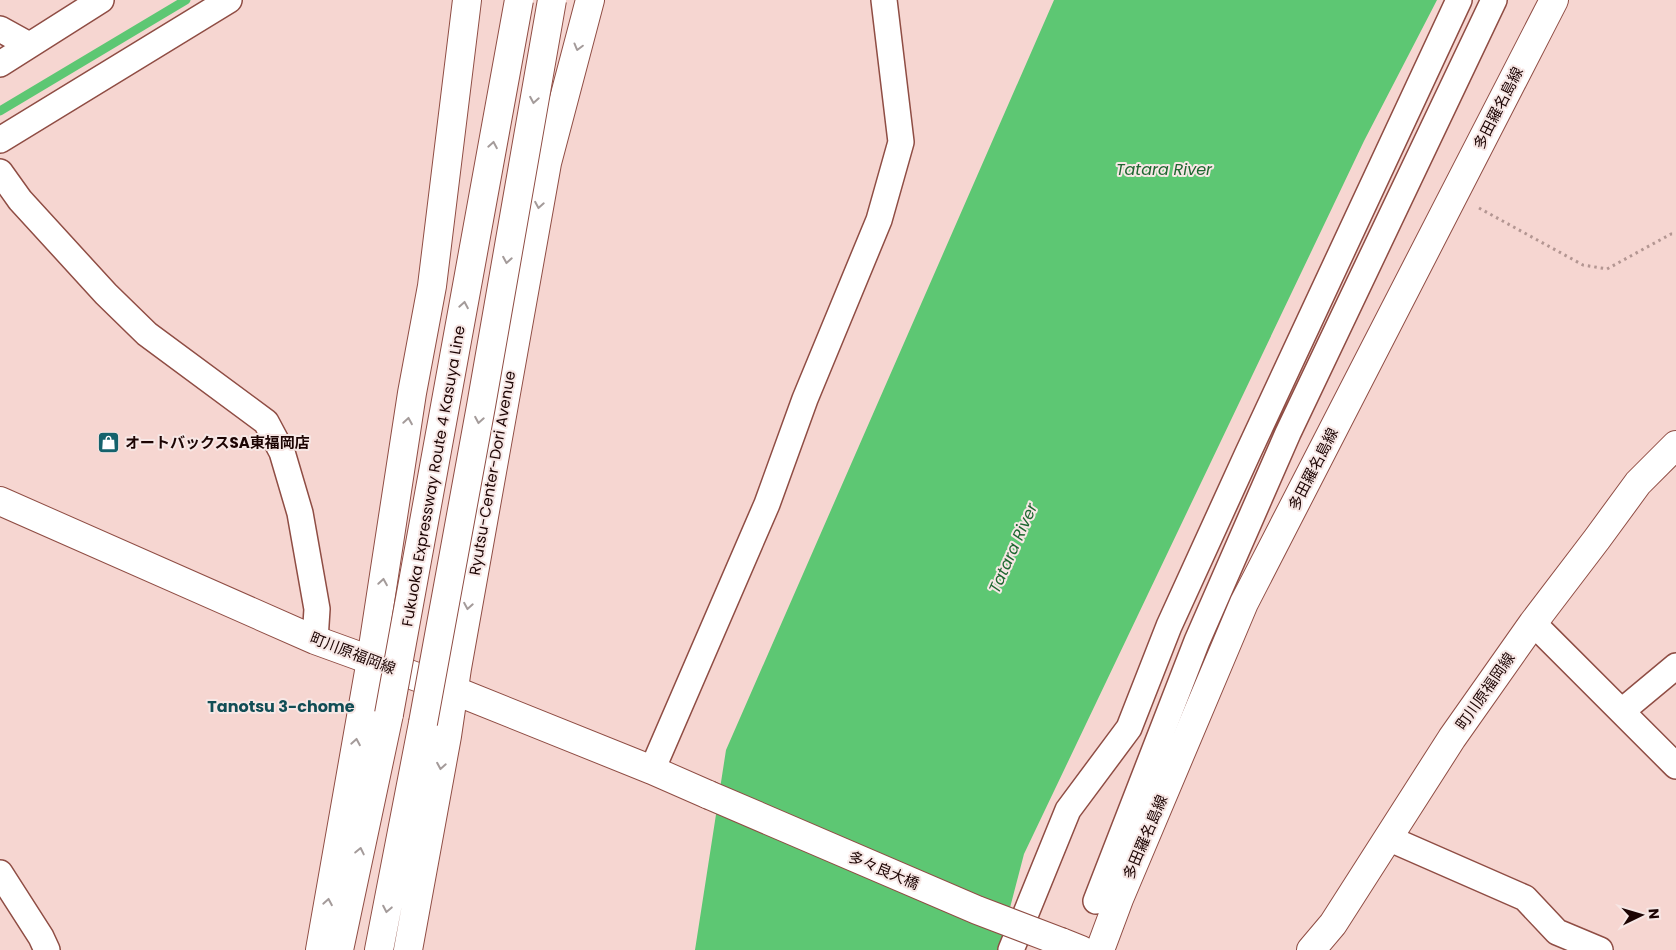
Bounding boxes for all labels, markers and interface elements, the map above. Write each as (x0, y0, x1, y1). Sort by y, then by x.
one-way arrow (573, 43, 583, 51)
street label: 多田羅名島線 (1468, 63, 1528, 153)
one-way arrow (530, 95, 540, 104)
one-way arrow (487, 141, 497, 149)
water label: Tatara River (1116, 158, 1213, 181)
one-way arrow (535, 201, 545, 209)
one-way arrow (502, 255, 512, 264)
one-way arrow (459, 301, 469, 309)
street label: Fukuoka Expressway Route 4 Kasuya Line (396, 324, 470, 628)
street label: Ryutsu-Center-Dori Avenue (464, 369, 520, 577)
one-way arrow (474, 416, 485, 424)
one-way arrow (402, 417, 413, 425)
street label: 多田羅名島線 (1283, 424, 1343, 514)
shop icon: オートバックスSA東福岡店 (97, 430, 121, 454)
place label: オートバックスSA東福岡店 (125, 432, 310, 453)
water label: Tatara River (983, 498, 1043, 597)
one-way arrow (378, 577, 388, 586)
one-way arrow (463, 602, 473, 610)
street label: 町川原福岡線 (307, 627, 399, 679)
street label: 町川原福岡線 (1451, 648, 1519, 734)
district label: Tanotsu 3-chome (207, 695, 355, 718)
one-way arrow (351, 738, 361, 746)
one-way arrow (437, 762, 447, 771)
street label: 多田羅名島線 (1118, 791, 1172, 883)
one-way arrow (354, 846, 365, 855)
street label: 多々良大橋 (845, 846, 923, 894)
north arrow (1616, 890, 1666, 940)
one-way arrow (323, 898, 333, 906)
one-way arrow (383, 904, 393, 913)
text: N (1644, 908, 1664, 920)

